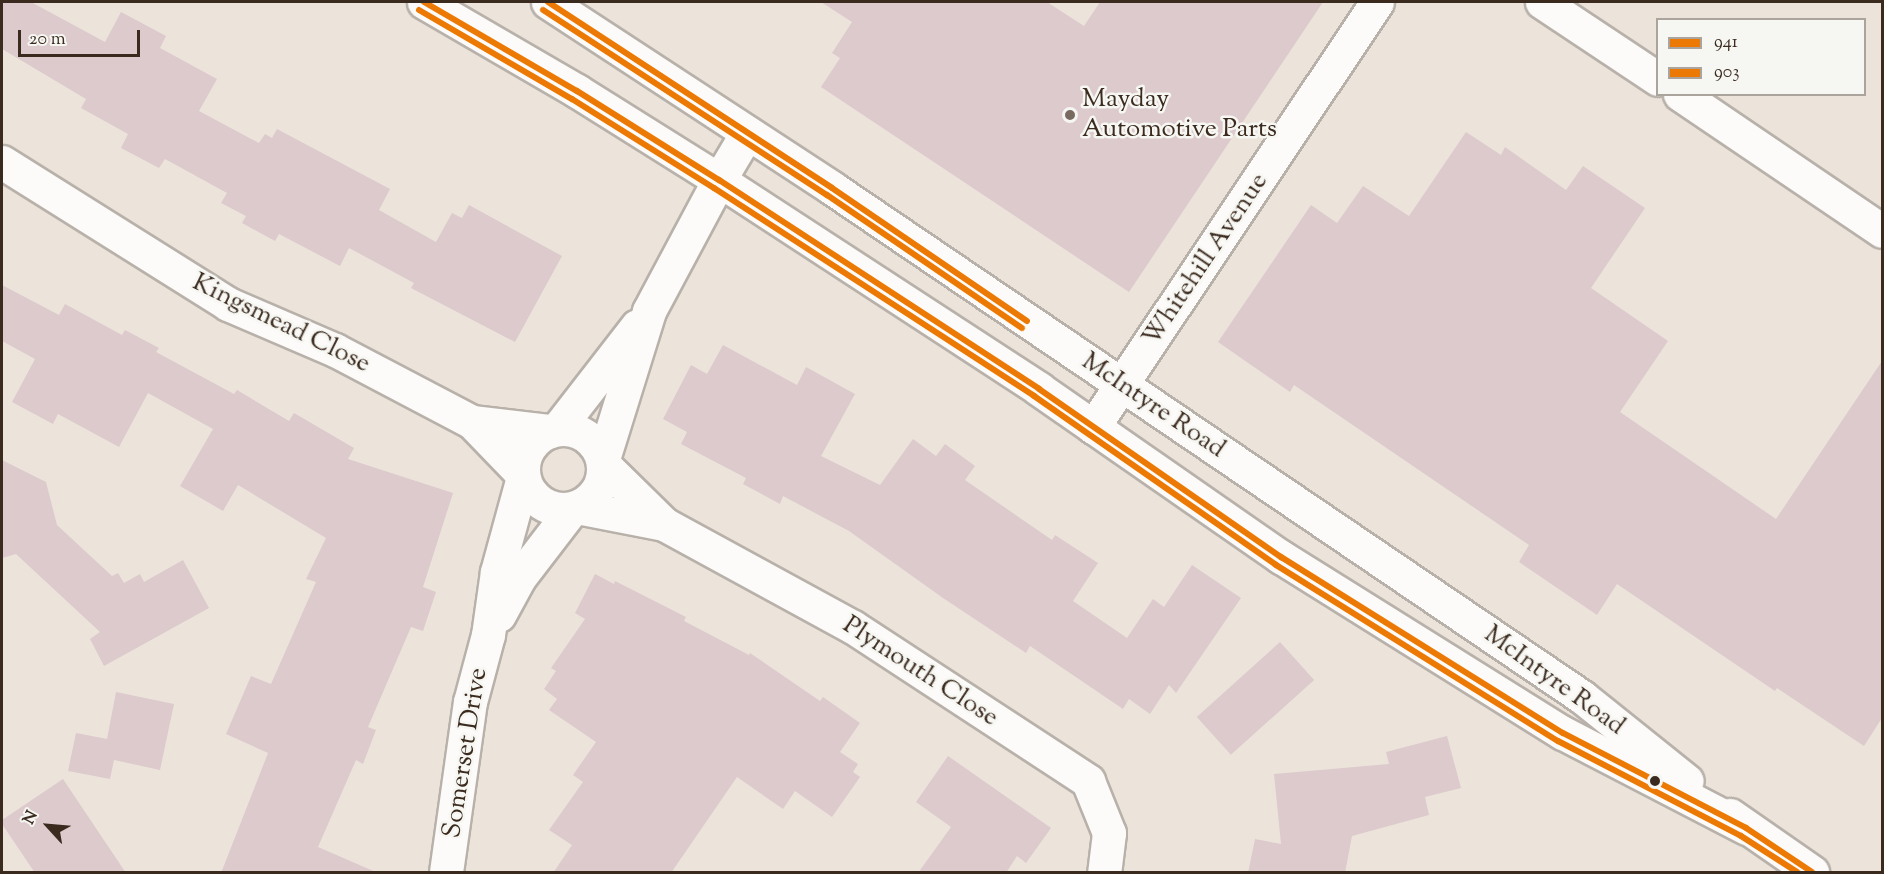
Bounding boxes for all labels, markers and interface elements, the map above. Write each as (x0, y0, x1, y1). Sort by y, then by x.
scale bar (21, 18, 142, 56)
legend (1656, 18, 1866, 96)
text: 20 m (29, 27, 66, 53)
text: 941 (1714, 30, 1738, 56)
text: 903 (1714, 60, 1740, 86)
place label: Mayday Automotive Parts (1082, 84, 1277, 146)
marker: Mayday Automotive Parts (1063, 108, 1077, 122)
street label: Whitehill Avenue (1137, 168, 1275, 352)
street label: Kingsmead Close (187, 267, 375, 381)
street label: McIntyre Road (1075, 346, 1231, 466)
street label: Plymouth Close (836, 610, 1004, 734)
street label: McIntyre Road (1477, 619, 1631, 743)
street label: Somerset Drive (437, 666, 495, 840)
unlabelled marker (1649, 775, 1661, 787)
north arrow (18, 796, 78, 856)
text: N (18, 807, 45, 829)

